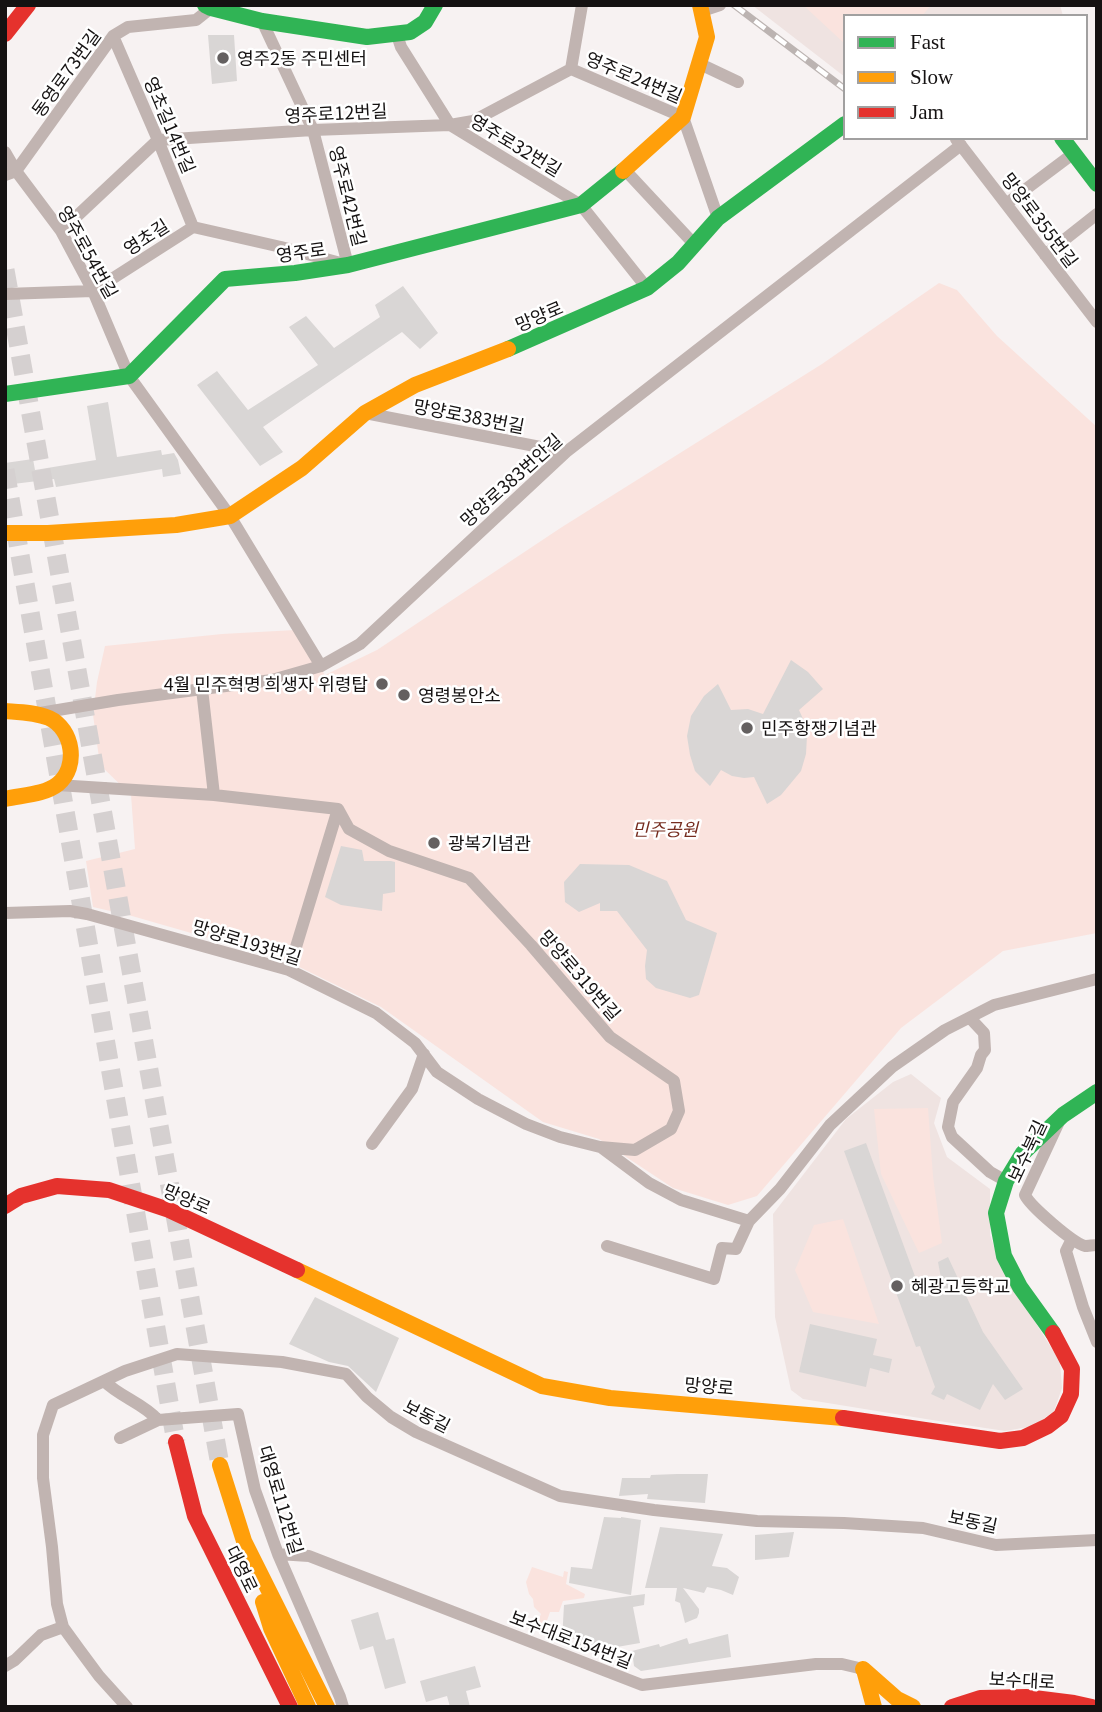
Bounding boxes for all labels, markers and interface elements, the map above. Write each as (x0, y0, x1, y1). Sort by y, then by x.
legend (843, 14, 1088, 140)
street label: 동영로73번길 (27, 25, 105, 121)
text: Fast (910, 30, 945, 54)
place label: 영주2동 주민센터 (237, 47, 367, 69)
street label: 영주로24번길 (582, 47, 686, 107)
marker: 영주2동 주민센터 (215, 50, 231, 66)
text: Slow (910, 65, 953, 89)
street label: 영초길14번길 (140, 73, 200, 177)
street label: 영주로12번길 (284, 100, 388, 126)
text: Jam (910, 100, 944, 124)
street label: 영주로32번길 (466, 109, 566, 181)
street label: 영주로42번길 (325, 144, 371, 248)
street label: 망양로355번길 (997, 168, 1083, 272)
street label: 영주로54번길 (54, 202, 122, 302)
street label: 영초길 (119, 214, 173, 260)
street label: 영주로 (275, 238, 327, 266)
street label: 망양로 (512, 296, 566, 336)
street label: 망양로383번길 (412, 395, 526, 437)
street label: 망양로383번안길 (456, 429, 566, 531)
place label: 4월 민주혁명 희생자 위령탑 (164, 673, 368, 695)
marker: 4월 민주혁명 희생자 위령탑 (374, 676, 390, 692)
place label: 영령봉안소 (418, 684, 501, 706)
marker: 영령봉안소 (396, 687, 412, 703)
place label: 민주항쟁기념관 (761, 717, 877, 739)
marker: 민주항쟁기념관 (739, 720, 755, 736)
park label: 민주공원 (632, 818, 698, 840)
place label: 광복기념관 (448, 832, 531, 854)
marker: 광복기념관 (426, 835, 442, 851)
street label: 망양로193번길 (190, 915, 304, 969)
street label: 망양로319번길 (535, 925, 625, 1025)
street label: 보수북길 (1003, 1116, 1051, 1186)
street label: 망양로 (160, 1179, 214, 1219)
place label: 혜광고등학교 (911, 1275, 1010, 1297)
marker: 혜광고등학교 (889, 1278, 905, 1294)
street label: 망양로 (683, 1373, 735, 1399)
street label: 보동길 (400, 1395, 454, 1437)
street label: 대영로112번길 (254, 1443, 308, 1557)
street label: 보동길 (946, 1505, 1000, 1537)
street label: 대영로 (221, 1542, 263, 1596)
street label: 보수대로154번길 (507, 1606, 635, 1672)
street label: 보수대로 (988, 1667, 1056, 1693)

